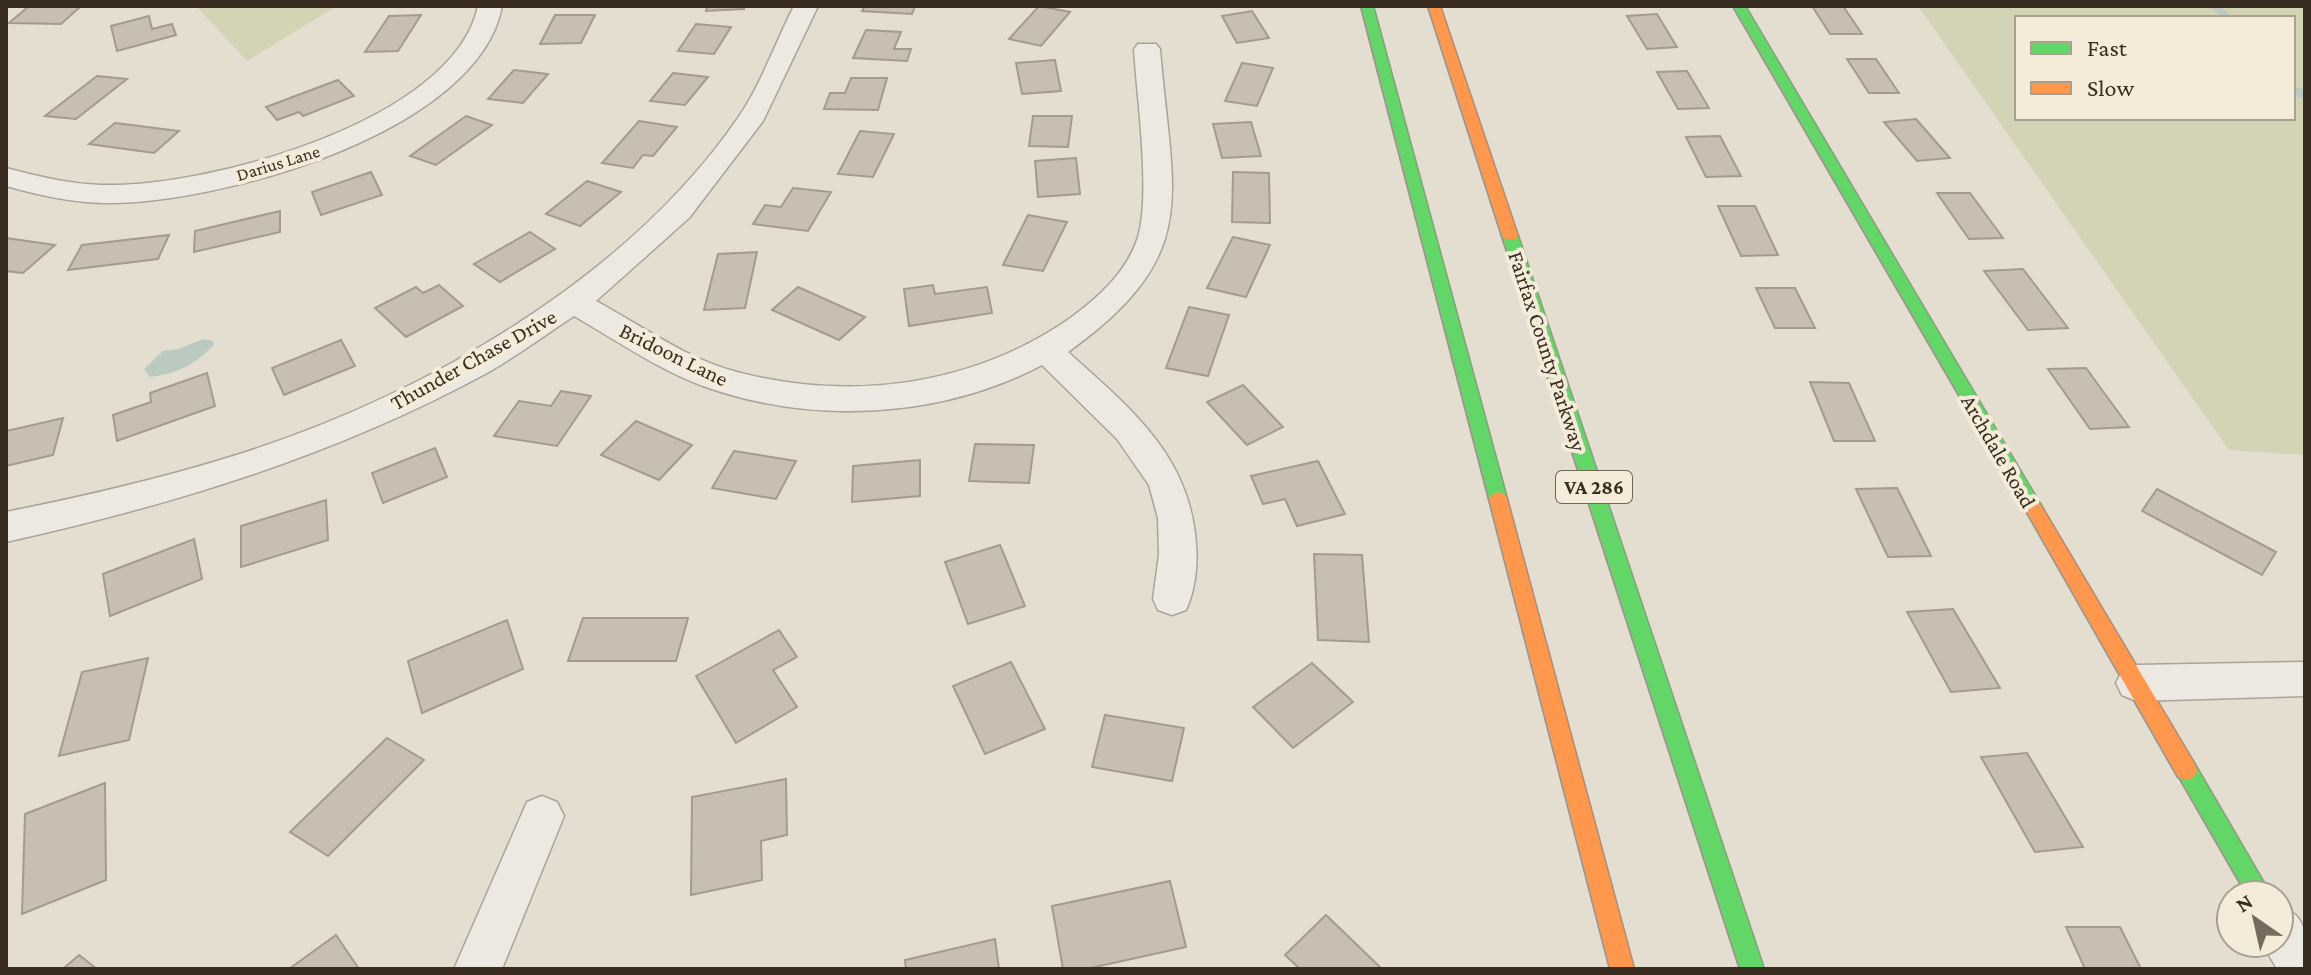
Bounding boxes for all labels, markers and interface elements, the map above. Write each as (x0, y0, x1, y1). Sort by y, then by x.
legend (2015, 16, 2295, 120)
text: Fast (2087, 34, 2128, 61)
text: Slow (2087, 74, 2134, 101)
street label: Darius Lane (234, 141, 322, 185)
street label: Fairfax County Parkway (1503, 248, 1592, 455)
street label: Thunder Chase Drive (386, 303, 561, 415)
street label: Bridoon Lane (615, 317, 732, 391)
street label: Archdale Road (1956, 390, 2041, 513)
road number: VA 286 (1556, 471, 1632, 503)
north arrow (2215, 879, 2295, 959)
text: N (2231, 888, 2257, 917)

